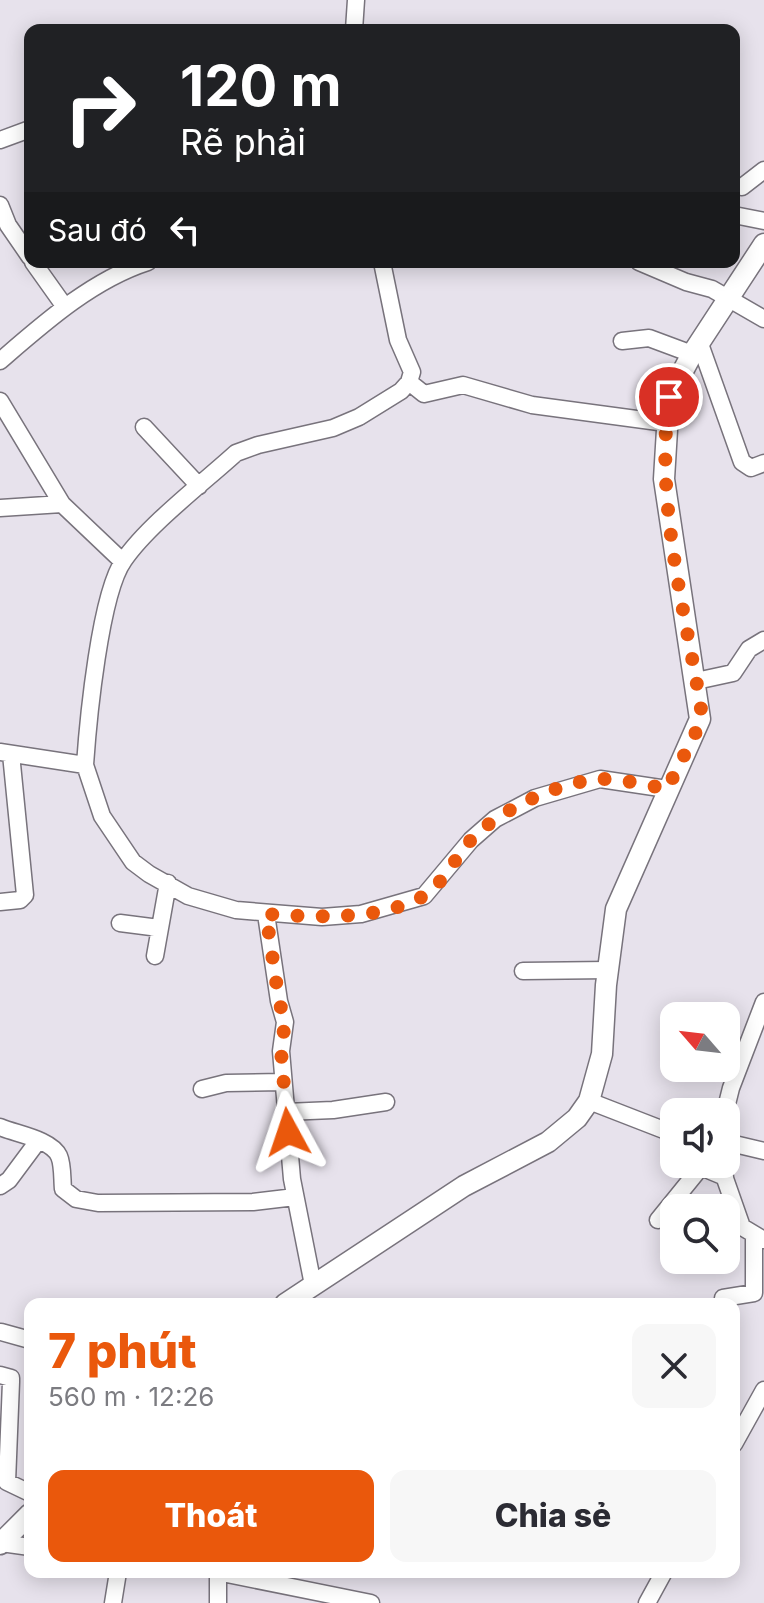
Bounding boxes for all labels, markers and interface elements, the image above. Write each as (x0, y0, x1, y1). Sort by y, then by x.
text: 120 m (180, 52, 342, 120)
icon: right (48, 56, 152, 160)
text: Rẽ phải (180, 120, 306, 164)
icon: left (163, 208, 207, 252)
text: Sau đó (48, 212, 147, 248)
pin (635, 363, 703, 431)
icon: arrive (647, 375, 691, 419)
north arrow (660, 1002, 740, 1082)
map controls (660, 1002, 740, 1274)
position arrow (246, 1090, 330, 1174)
button: sound (660, 1098, 740, 1178)
button: search (660, 1194, 740, 1274)
text: 7 phút (48, 1321, 197, 1380)
button: close (632, 1324, 716, 1408)
text: 560 m · 12:26 (48, 1381, 214, 1412)
button: Thoát (48, 1470, 374, 1562)
button: Chia sẻ (390, 1470, 716, 1562)

